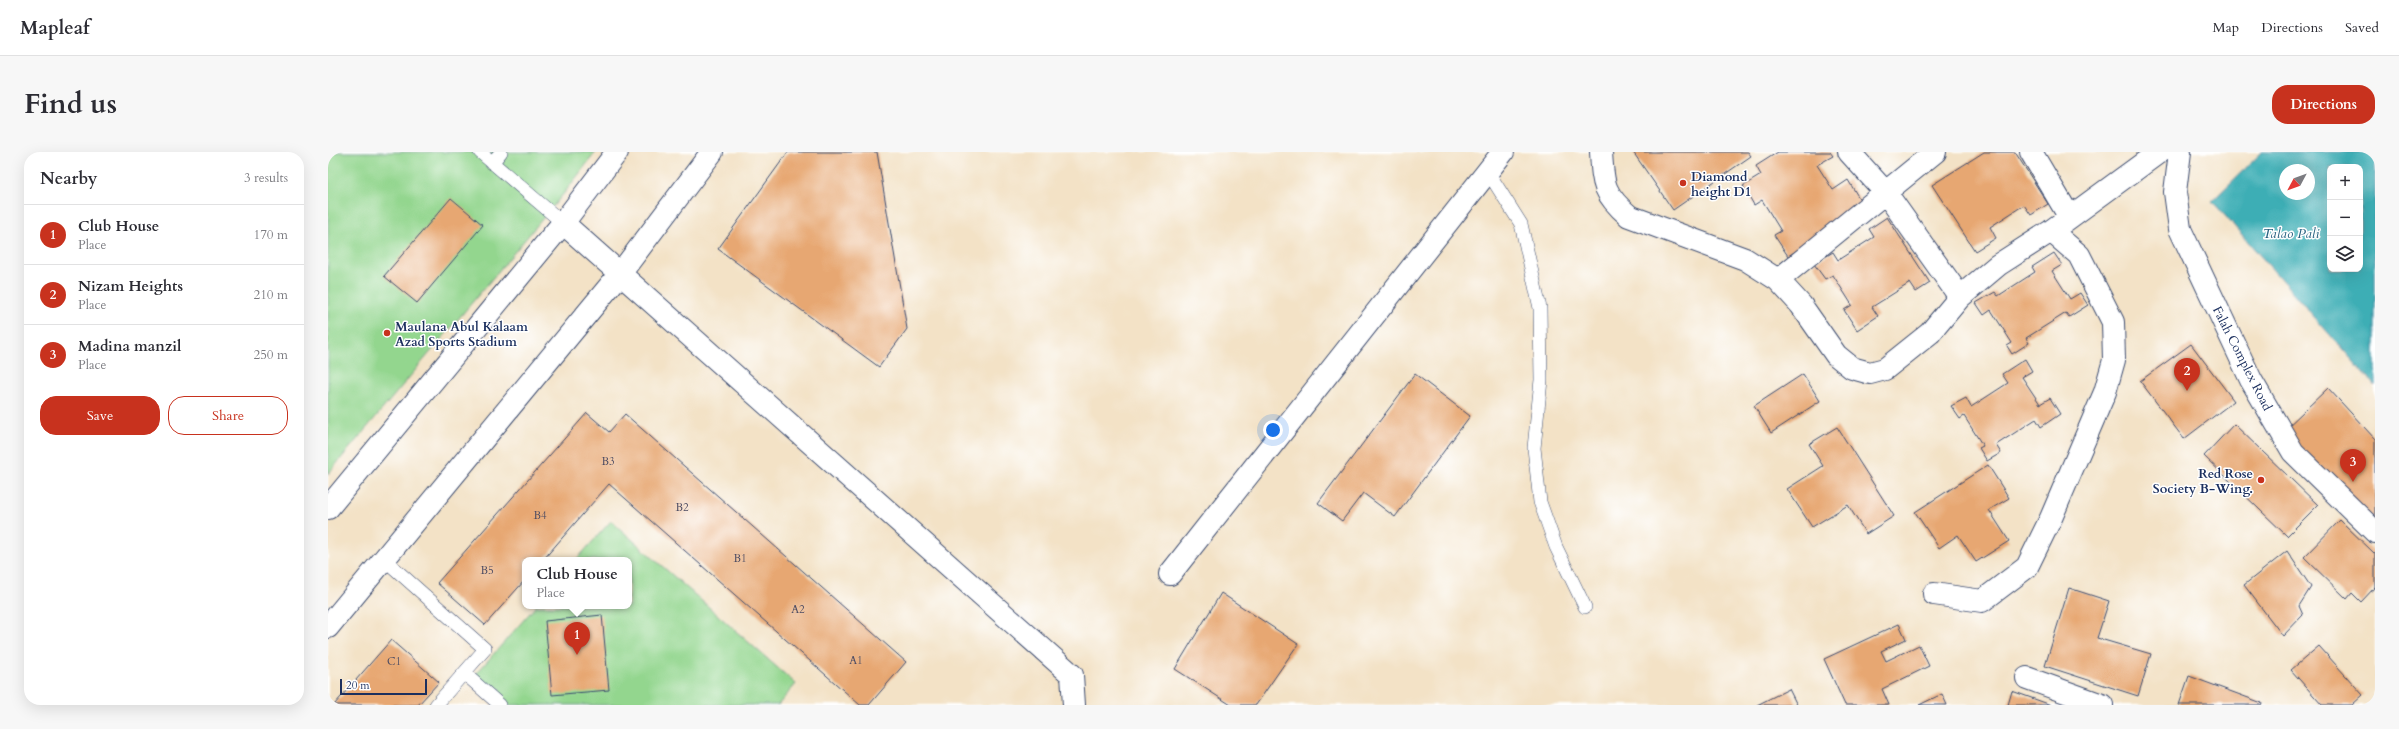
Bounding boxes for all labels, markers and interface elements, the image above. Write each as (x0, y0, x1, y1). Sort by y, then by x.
text: Mapleaf (20, 15, 90, 41)
text: Map (2213, 18, 2239, 37)
text: Directions (2261, 18, 2323, 37)
text: Saved (2345, 18, 2379, 37)
text: Find us (24, 85, 117, 123)
button: Directions (2272, 85, 2375, 124)
north arrow (2279, 164, 2315, 200)
map controls (2327, 164, 2363, 272)
button: + (2327, 164, 2363, 200)
text: Nearby (40, 167, 97, 190)
place label: Diamond height D1 (1691, 168, 1751, 201)
text: 3 results (244, 169, 288, 187)
marker: Diamond height D1 (1678, 178, 1688, 188)
button: − (2327, 200, 2363, 236)
text: Club House (78, 216, 159, 236)
water label: Talao Pali (2263, 224, 2320, 243)
text: 1 (50, 226, 56, 244)
text: 170 m (254, 226, 288, 244)
text: Place (78, 236, 106, 254)
button: layers (2327, 236, 2363, 272)
text: Nizam Heights (78, 276, 183, 296)
text: 2 (50, 286, 56, 304)
text: 210 m (254, 286, 288, 304)
text: Place (78, 296, 106, 314)
street label: Falah Complex Road (2208, 303, 2276, 414)
place label: Maulana Abul Kalaam Azad Sports Stadium (395, 318, 528, 351)
marker: Maulana Abul Kalaam Azad Sports Stadium (382, 328, 392, 338)
text: Madina manzil (78, 336, 181, 356)
text: 3 (50, 346, 56, 364)
text: 250 m (254, 346, 288, 364)
text: Place (78, 356, 106, 374)
pin: 2 (2174, 358, 2200, 391)
button: Save (40, 396, 160, 435)
button: Share (168, 396, 288, 435)
your location (1263, 420, 1283, 440)
pin: 3 (2340, 449, 2366, 482)
house number: B3 (601, 454, 615, 469)
place label: Red Rose Society B-Wing. (2153, 465, 2253, 498)
marker: Red Rose Society B-Wing. (2256, 475, 2266, 485)
house number: B2 (675, 500, 689, 515)
house number: B4 (533, 508, 547, 523)
house number: B1 (733, 551, 747, 566)
popup (522, 557, 632, 609)
house number: B5 (480, 563, 494, 578)
text: Club House (536, 564, 618, 584)
text: Place (536, 584, 565, 602)
house number: A2 (791, 602, 805, 617)
pin: 1 (564, 622, 590, 655)
house number: A1 (849, 653, 863, 668)
house number: C1 (387, 654, 401, 669)
scale bar (340, 677, 427, 696)
text: 20 m (346, 678, 370, 693)

